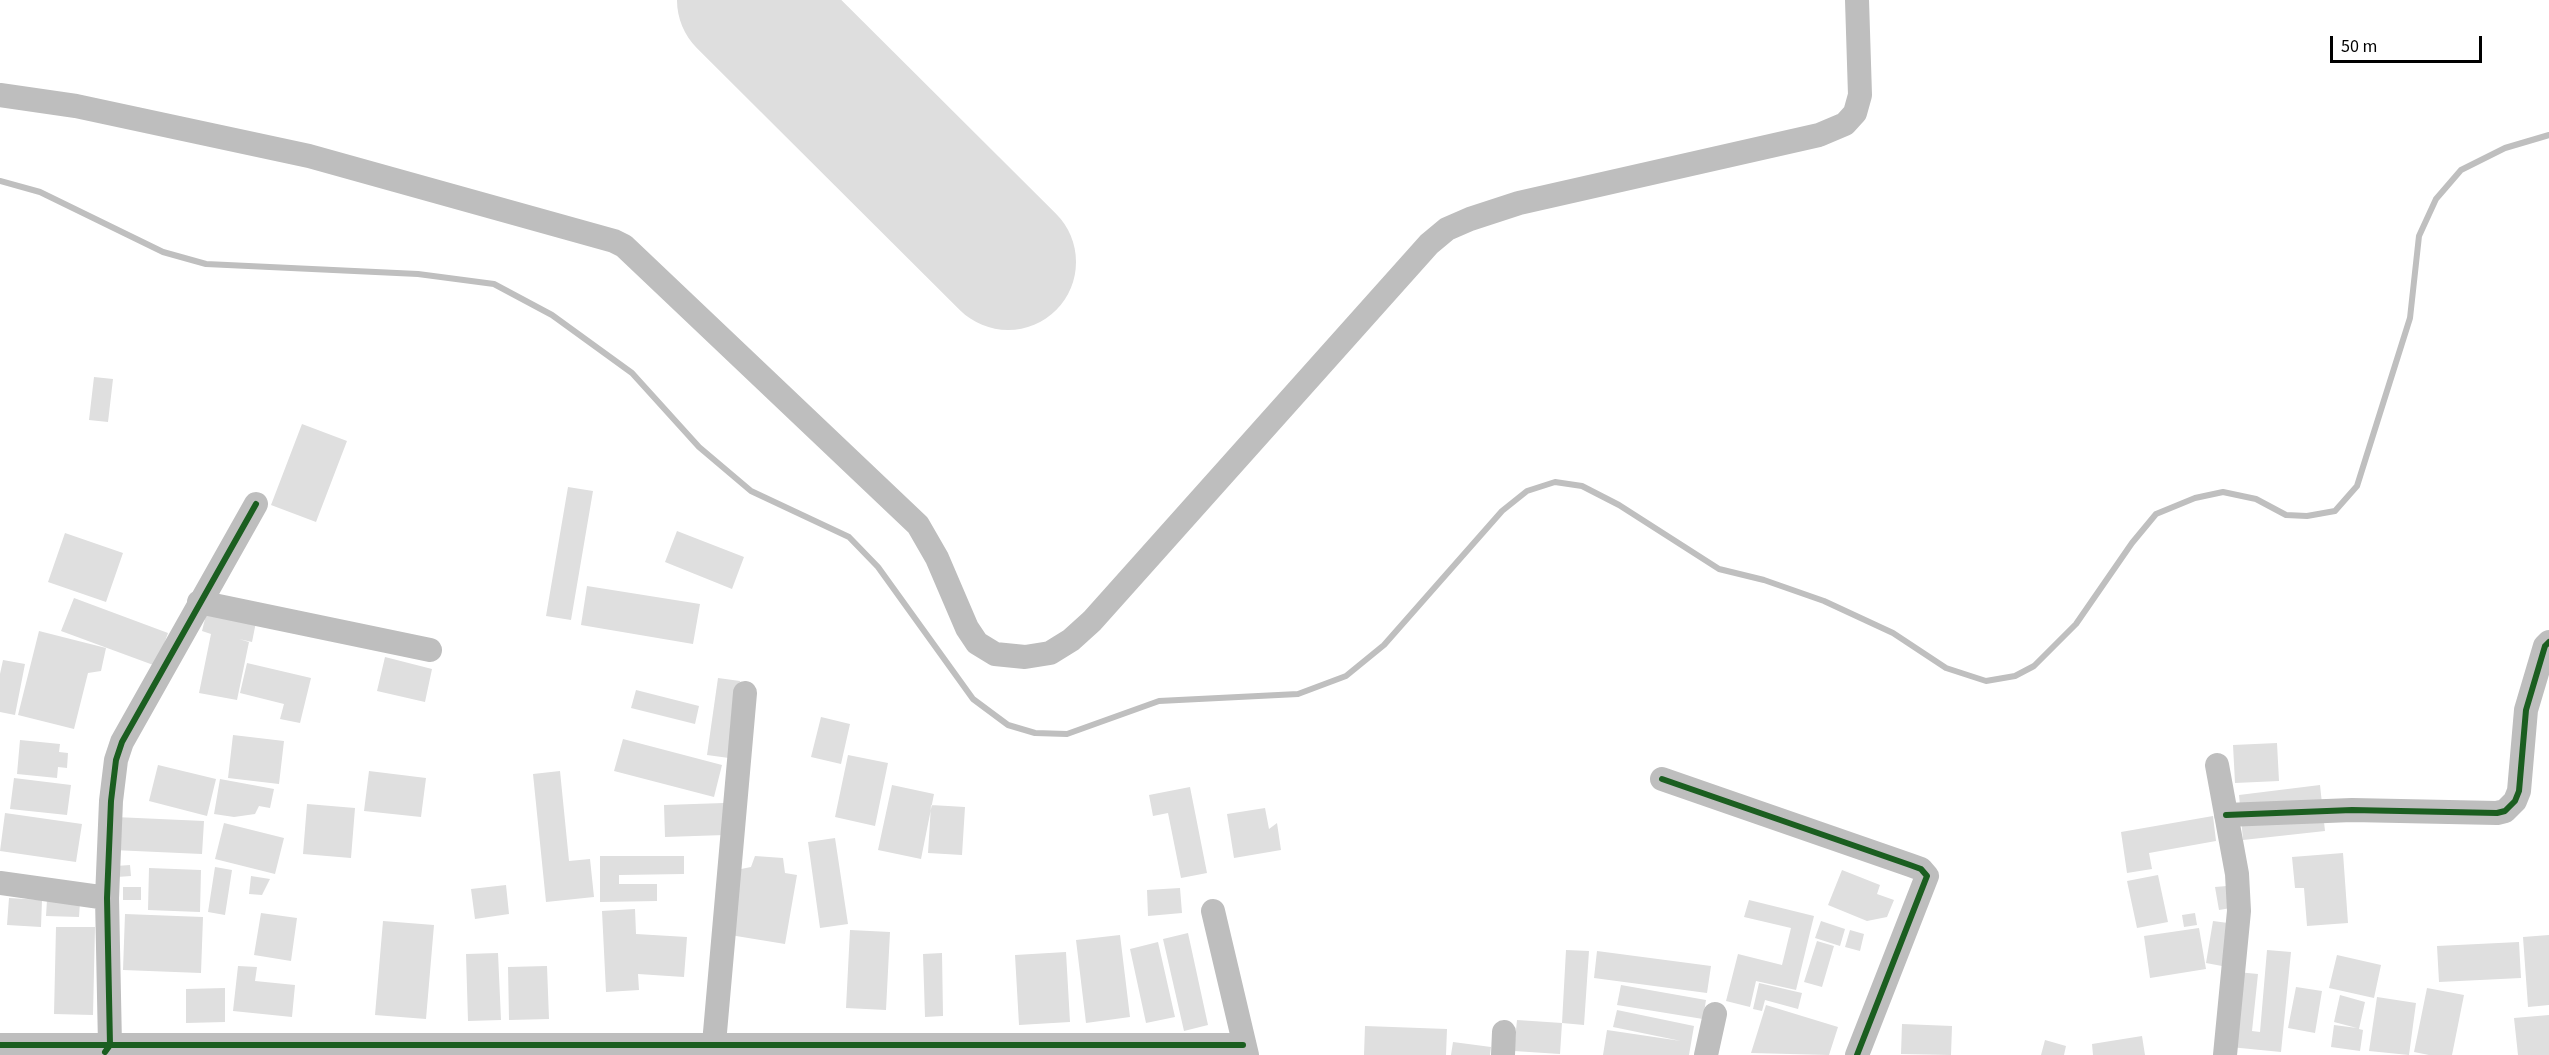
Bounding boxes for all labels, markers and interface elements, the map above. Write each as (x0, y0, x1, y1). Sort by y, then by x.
scale bar (2333, 24, 2484, 62)
text: 50 m (2341, 34, 2377, 59)

